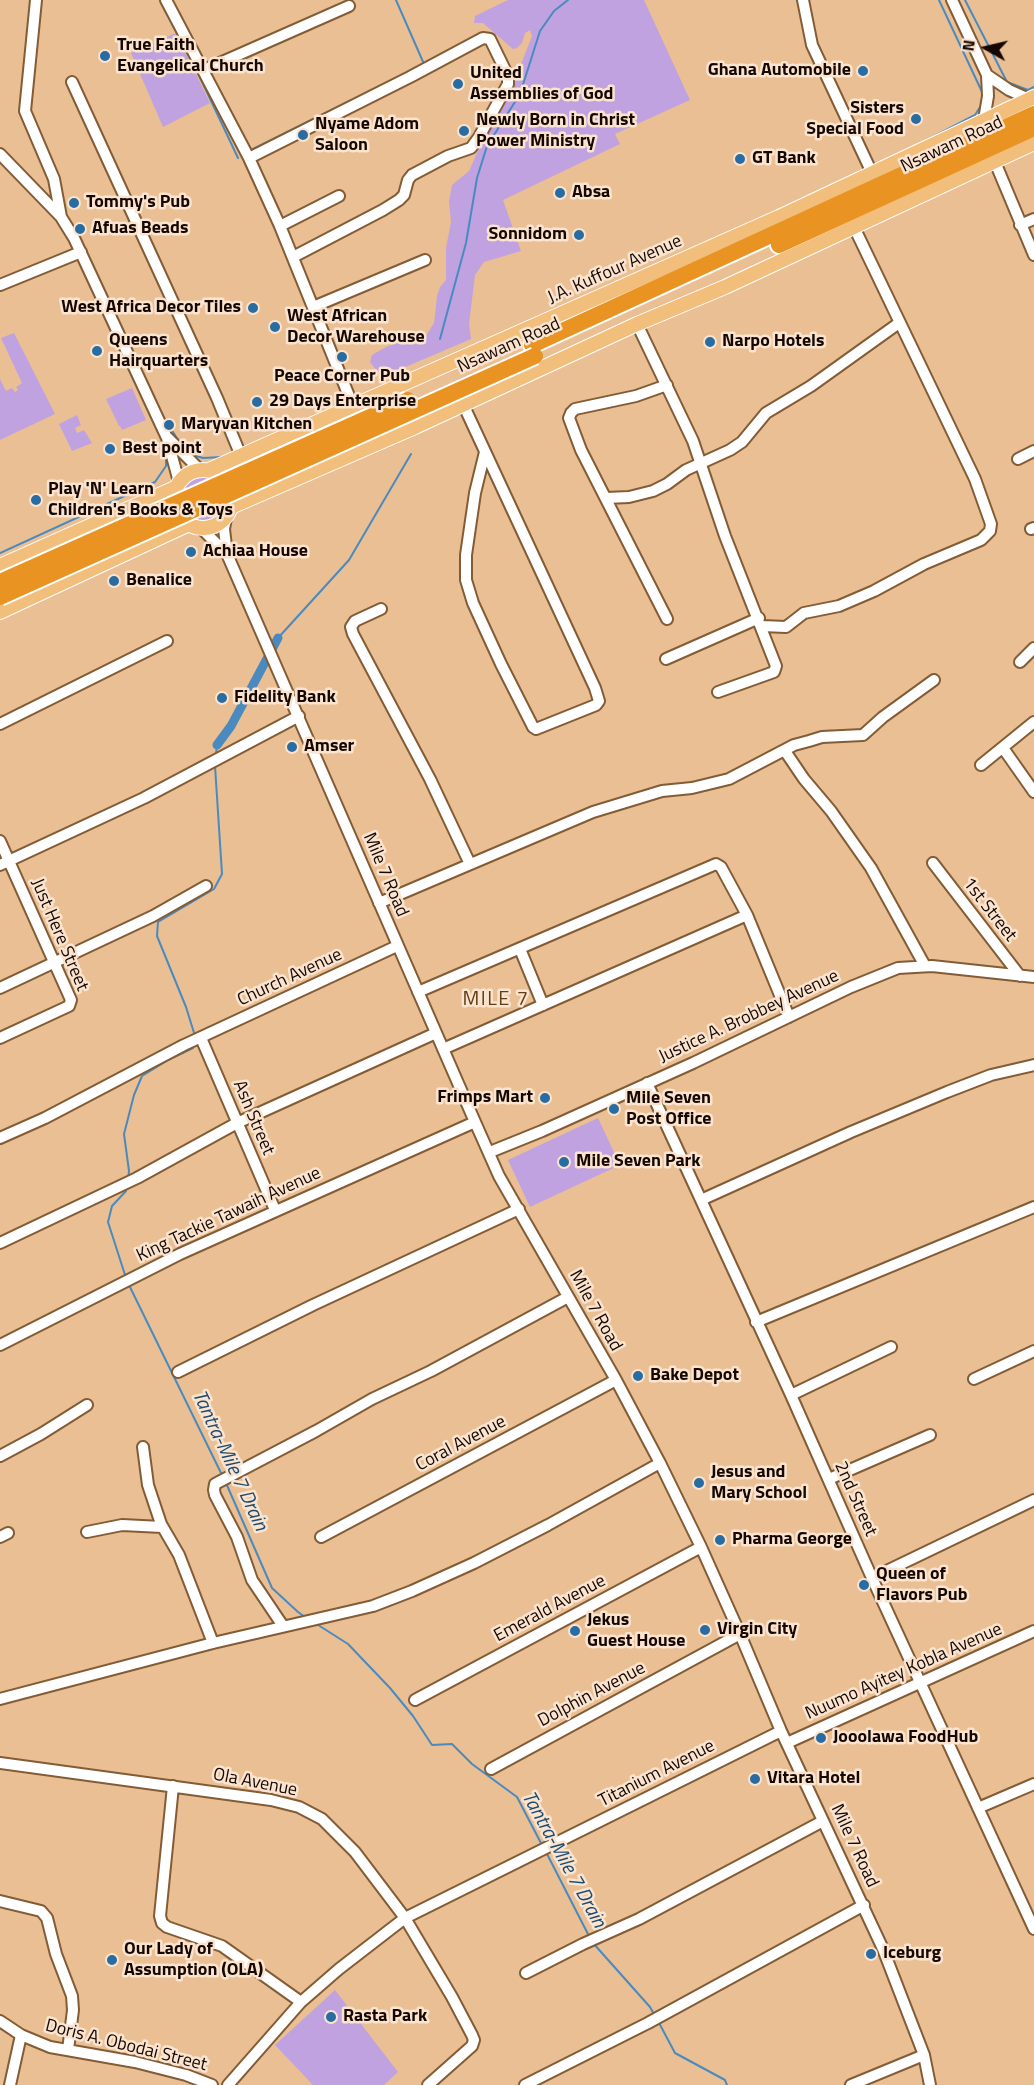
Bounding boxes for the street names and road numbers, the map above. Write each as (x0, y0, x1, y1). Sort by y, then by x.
street label: Nsawam Road (898, 112, 1006, 178)
street label: J.A. Kuffour Avenue (545, 231, 685, 309)
street label: Nsawam Road (454, 314, 564, 378)
street label: Mile 7 Road (358, 830, 412, 920)
street label: 1st Street (957, 874, 1021, 946)
street label: Just Here Street (26, 876, 92, 994)
street label: Church Avenue (234, 944, 346, 1012)
street label: Justice A. Brobbey Avenue (656, 966, 842, 1068)
street label: Ash Street (228, 1077, 278, 1159)
street label: King Tackie Tawaih Avenue (133, 1163, 325, 1267)
street label: Mile 7 Road (564, 1267, 626, 1355)
street label: Coral Avenue (412, 1411, 510, 1477)
street label: 2nd Street (829, 1458, 881, 1540)
street label: Emerald Avenue (491, 1571, 609, 1647)
street label: Nuumo Ayitey Kobla Avenue (802, 1619, 1006, 1725)
street label: Dolphin Avenue (535, 1658, 649, 1732)
street label: Titanium Avenue (595, 1735, 719, 1813)
street label: Ola Avenue (211, 1764, 299, 1802)
street label: Mile 7 Road (825, 1801, 883, 1891)
street label: Doris A. Obodai Street (43, 2015, 209, 2077)

